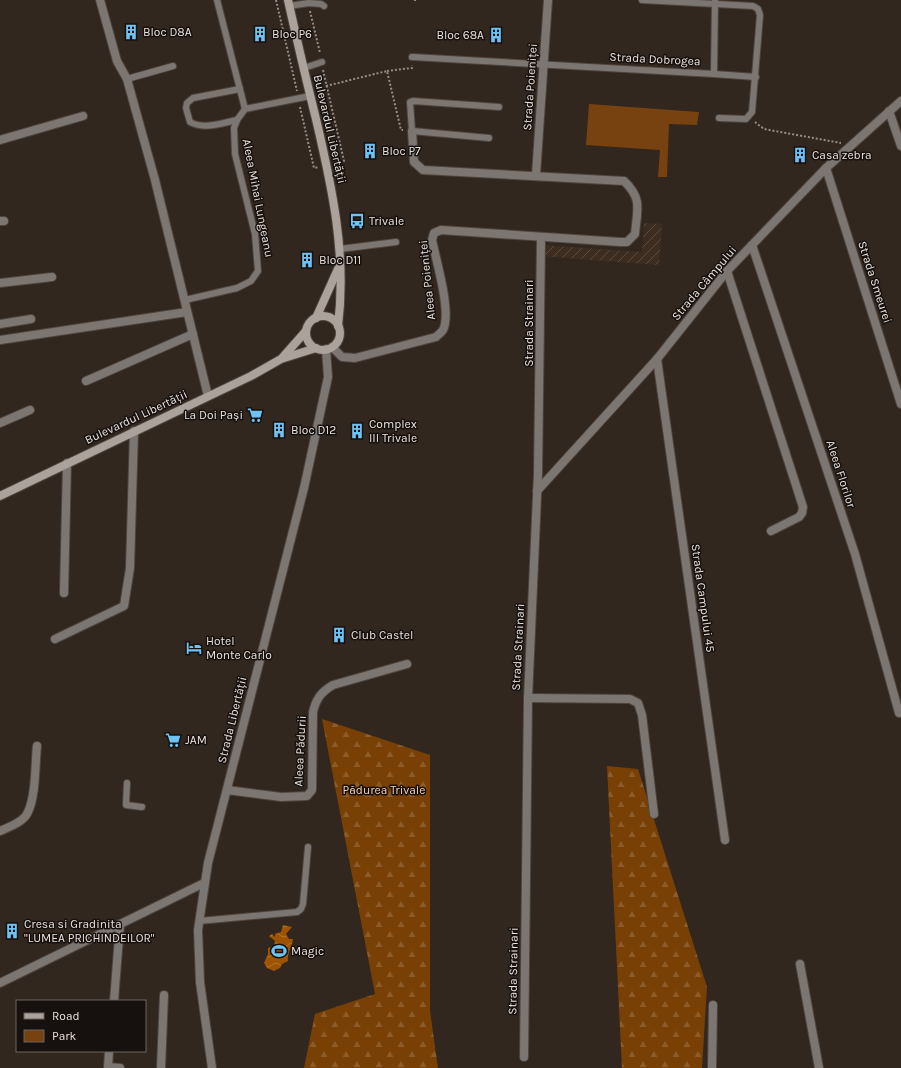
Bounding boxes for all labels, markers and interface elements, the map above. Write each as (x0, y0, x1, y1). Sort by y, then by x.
building icon: Bloc D8A (122, 23, 140, 41)
place label: Bloc D8A (143, 25, 192, 39)
building icon: Bloc P6 (251, 25, 269, 43)
building icon: Bloc 68A (487, 26, 505, 44)
place label: Bloc P6 (272, 27, 312, 41)
place label: Bloc 68A (436, 28, 484, 42)
street label: Strada Poieniței (520, 43, 540, 131)
street label: Strada Dobrogea (609, 50, 701, 68)
street label: Bulevardul Libertății (311, 73, 349, 185)
street label: Aleea Mihai Lungeanu (240, 138, 276, 258)
building icon: Bloc P7 (361, 142, 379, 160)
place label: Bloc P7 (382, 144, 421, 158)
building icon: Casa zebra (791, 146, 809, 164)
place label: Casa zebra (812, 148, 872, 162)
bus stop icon: Trivale (348, 212, 366, 230)
place label: Trivale (369, 214, 404, 228)
street label: Aleea Poieniței (416, 239, 438, 321)
street label: Strada Smeurei (855, 239, 895, 325)
street label: Strada Câmpului (669, 243, 739, 323)
building icon: Bloc D11 (298, 251, 316, 269)
place label: Bloc D11 (319, 253, 361, 267)
street label: Strada Strainari (522, 279, 536, 367)
street label: Bulevardul Libertății (83, 387, 189, 447)
supermarket icon: La Doi Pași (246, 406, 264, 424)
place label: La Doi Pași (184, 408, 243, 422)
place label: Complex III Trivale (369, 417, 417, 445)
building icon: Bloc D12 (270, 421, 288, 439)
building icon: Complex III Trivale (348, 422, 366, 440)
place label: Bloc D12 (291, 423, 336, 437)
street label: Aleea Florilor (823, 438, 859, 510)
street label: Strada Campului 45 (688, 543, 718, 653)
street label: Strada Strainari (509, 603, 527, 691)
building icon: Club Castel (330, 626, 348, 644)
place label: Club Castel (351, 628, 413, 642)
place label: Hotel Monte Carlo (206, 634, 272, 662)
hotel icon: Hotel Monte Carlo (185, 639, 203, 657)
street label: Strada Libertății (214, 675, 250, 765)
street label: Aleea Pădurii (291, 715, 309, 787)
supermarket icon: JAM (164, 731, 182, 749)
place label: JAM (185, 733, 207, 747)
park label: Pădurea Trivale (343, 783, 425, 797)
place label: Cresa si Gradinita "LUMEA PRICHINDEILOR" (24, 917, 155, 945)
building icon: Cresa si Gradinita "LUMEA PRICHINDEILOR" (3, 922, 21, 940)
street label: Strada Strainari (505, 927, 521, 1015)
sports icon: Magic (270, 942, 288, 960)
place label: Magic (291, 944, 324, 958)
legend (16, 1000, 146, 1052)
text: Road (52, 1009, 80, 1023)
text: Park (52, 1029, 77, 1043)

